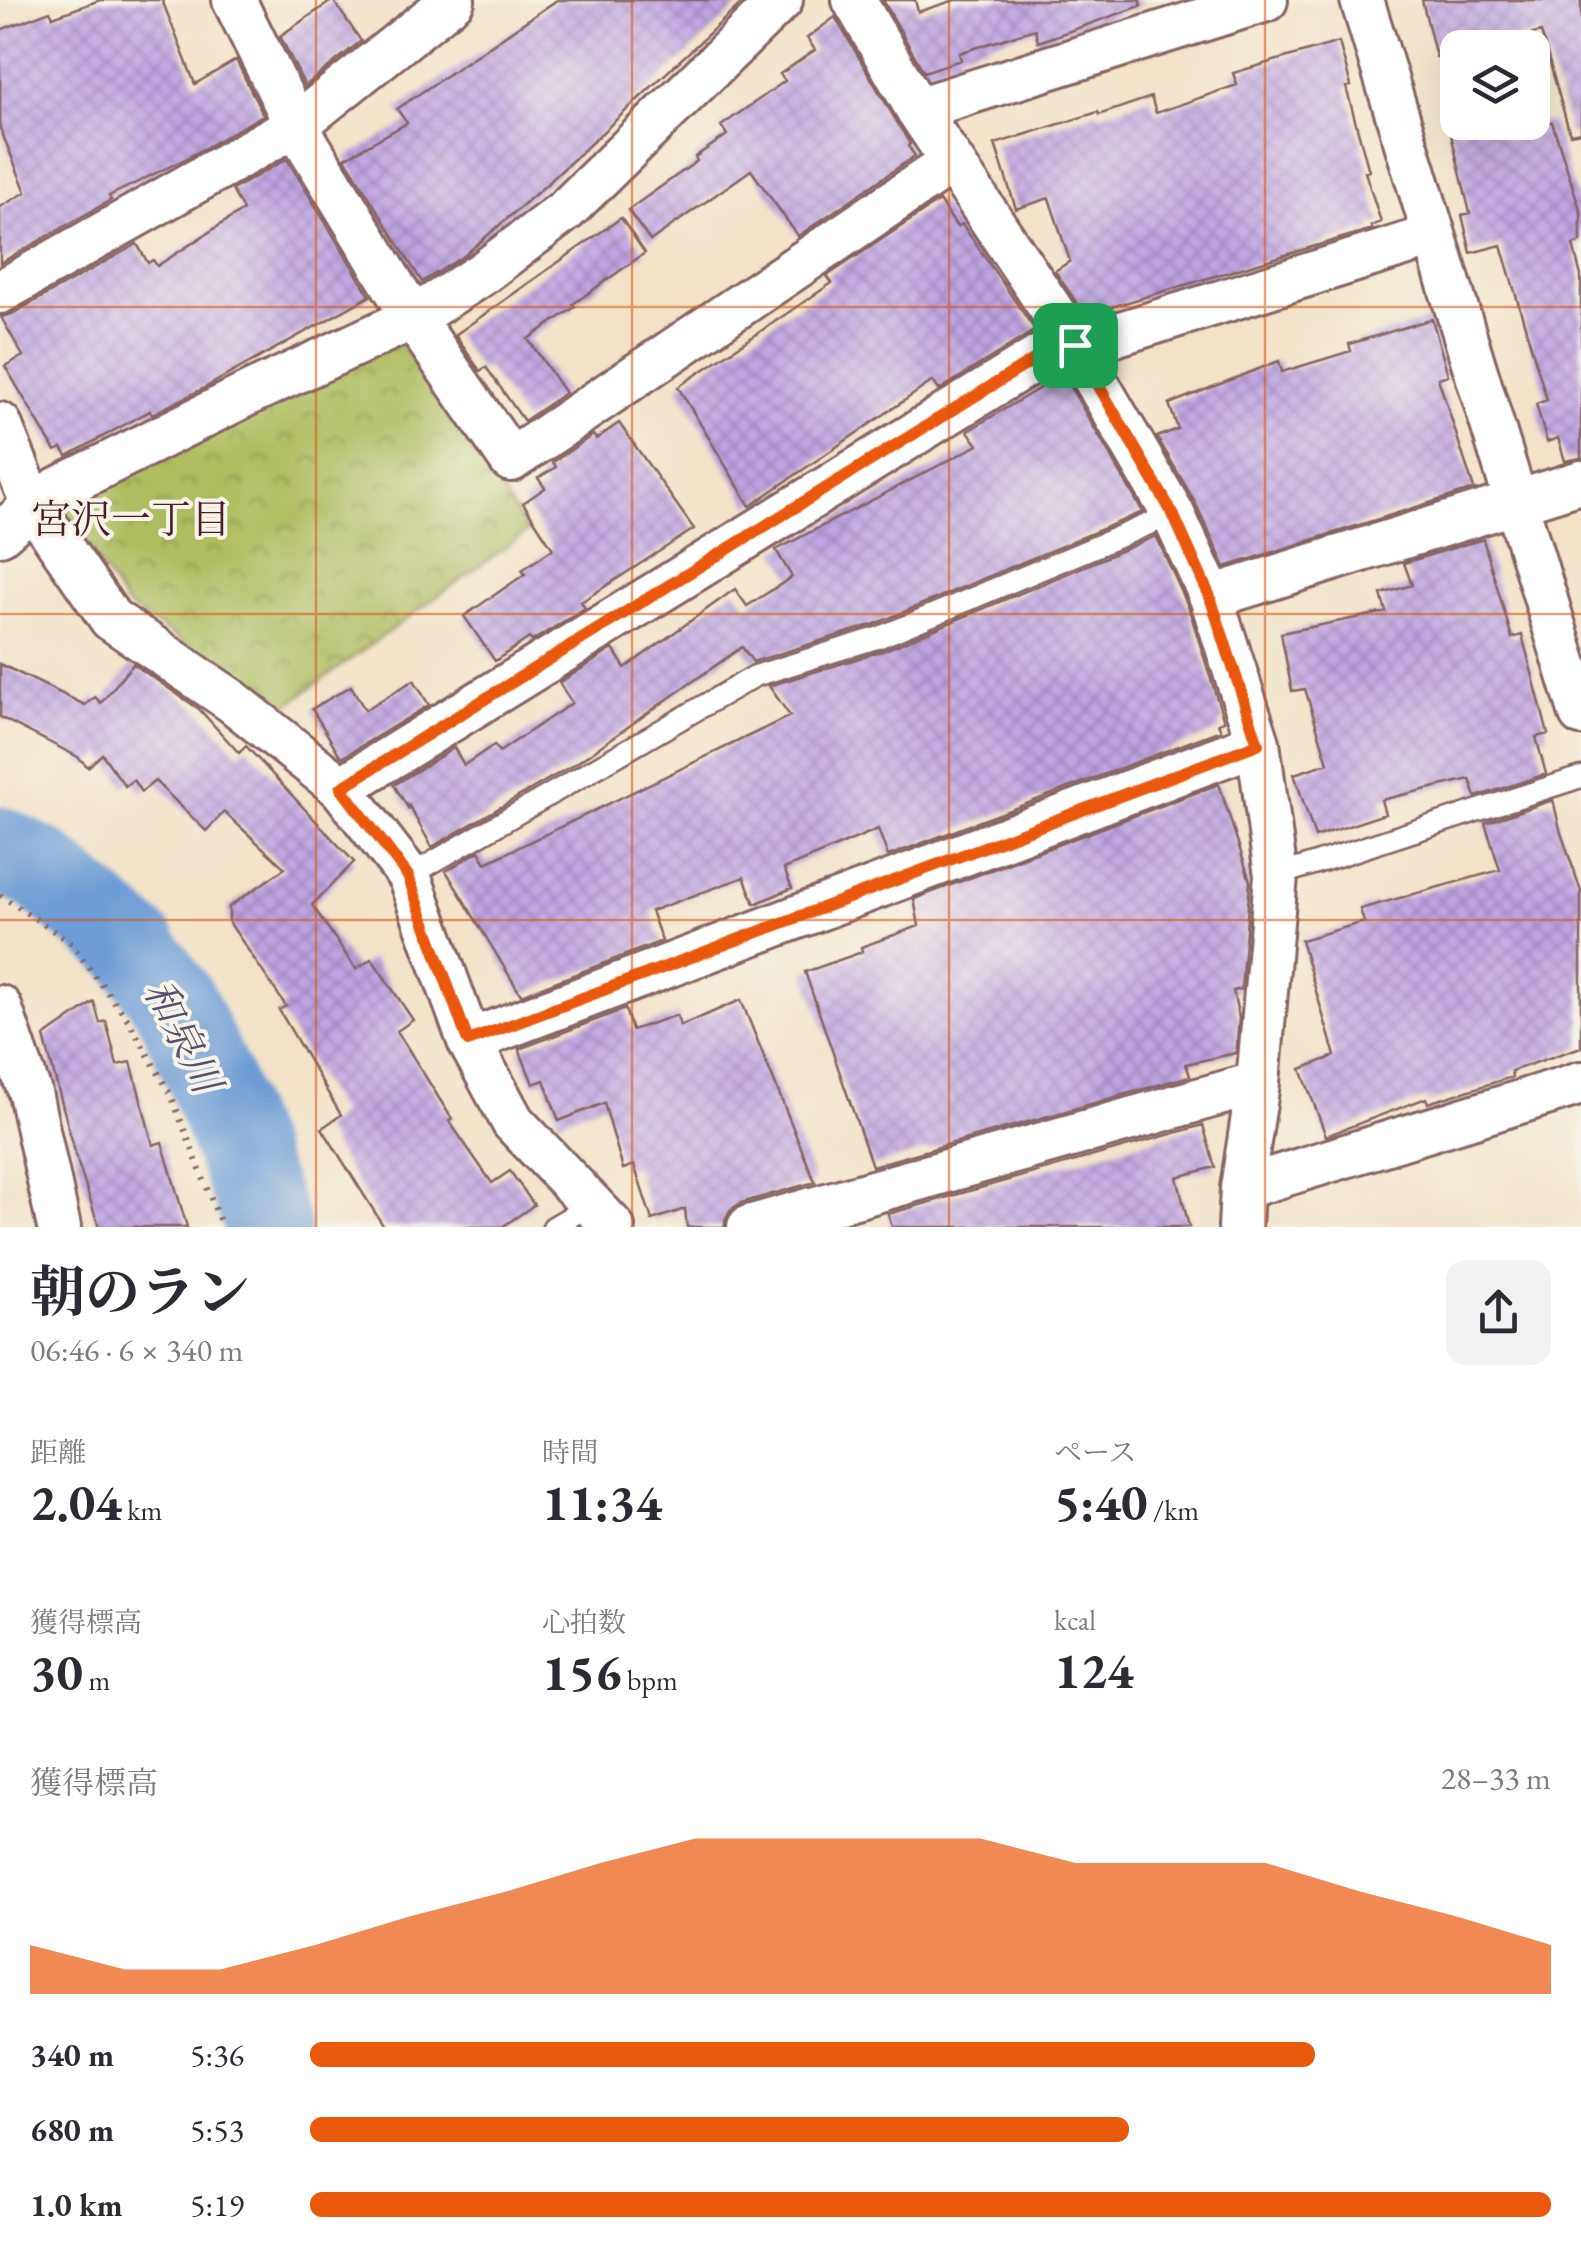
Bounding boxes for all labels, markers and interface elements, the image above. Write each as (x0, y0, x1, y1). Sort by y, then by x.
map controls (1440, 30, 1550, 140)
button: layers (1440, 30, 1550, 140)
pin (1033, 303, 1118, 388)
icon: arrive (1048, 318, 1103, 373)
district label: 宮沢一丁目 (31, 493, 231, 545)
water label: 和泉川 (133, 971, 235, 1105)
text: 朝のラン (30, 1256, 250, 1327)
button: share (1446, 1260, 1551, 1365)
text: 06:46 · 6 × 340 m (30, 1329, 243, 1371)
text: 距離 (30, 1434, 86, 1470)
text: 時間 (542, 1434, 598, 1470)
text: ペース (1054, 1434, 1137, 1470)
text: 2.04 (30, 1470, 122, 1535)
text: 11:34 (542, 1470, 662, 1535)
text: 5:40 (1054, 1470, 1147, 1535)
text: km (122, 1492, 162, 1528)
text: /km (1147, 1492, 1199, 1528)
text: kcal (1054, 1602, 1096, 1638)
text: 獲得標高 (30, 1604, 142, 1640)
text: 心拍数 (542, 1604, 626, 1640)
text: 124 (1054, 1638, 1133, 1703)
text: 30 (30, 1640, 83, 1705)
text: 156 (542, 1640, 621, 1705)
text: m (83, 1662, 110, 1698)
text: bpm (621, 1662, 678, 1698)
text: 28–33 m (1441, 1757, 1551, 1799)
text: 獲得標高 (30, 1762, 158, 1804)
text: 340 m (30, 2034, 114, 2076)
text: 5:36 (190, 2034, 244, 2076)
text: 680 m (30, 2109, 114, 2151)
text: 5:53 (190, 2109, 244, 2151)
text: 1.0 km (30, 2184, 123, 2226)
text: 5:19 (190, 2184, 244, 2226)

